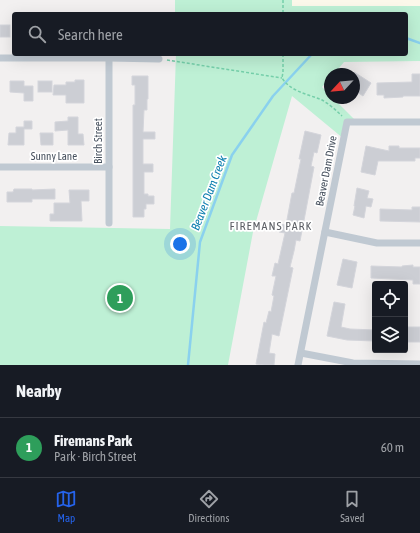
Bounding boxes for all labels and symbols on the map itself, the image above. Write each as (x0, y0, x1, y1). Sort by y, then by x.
north arrow (324, 68, 360, 104)
street label: Birch Street (92, 118, 104, 164)
street label: Beaver Dam Drive (313, 135, 339, 207)
street label: Sunny Lane (31, 150, 77, 162)
water label: Beaver Dam Creek (188, 153, 230, 232)
district label: FIREMANS PARK (230, 219, 312, 233)
your location (170, 234, 190, 254)
pin: 1 (107, 283, 133, 313)

